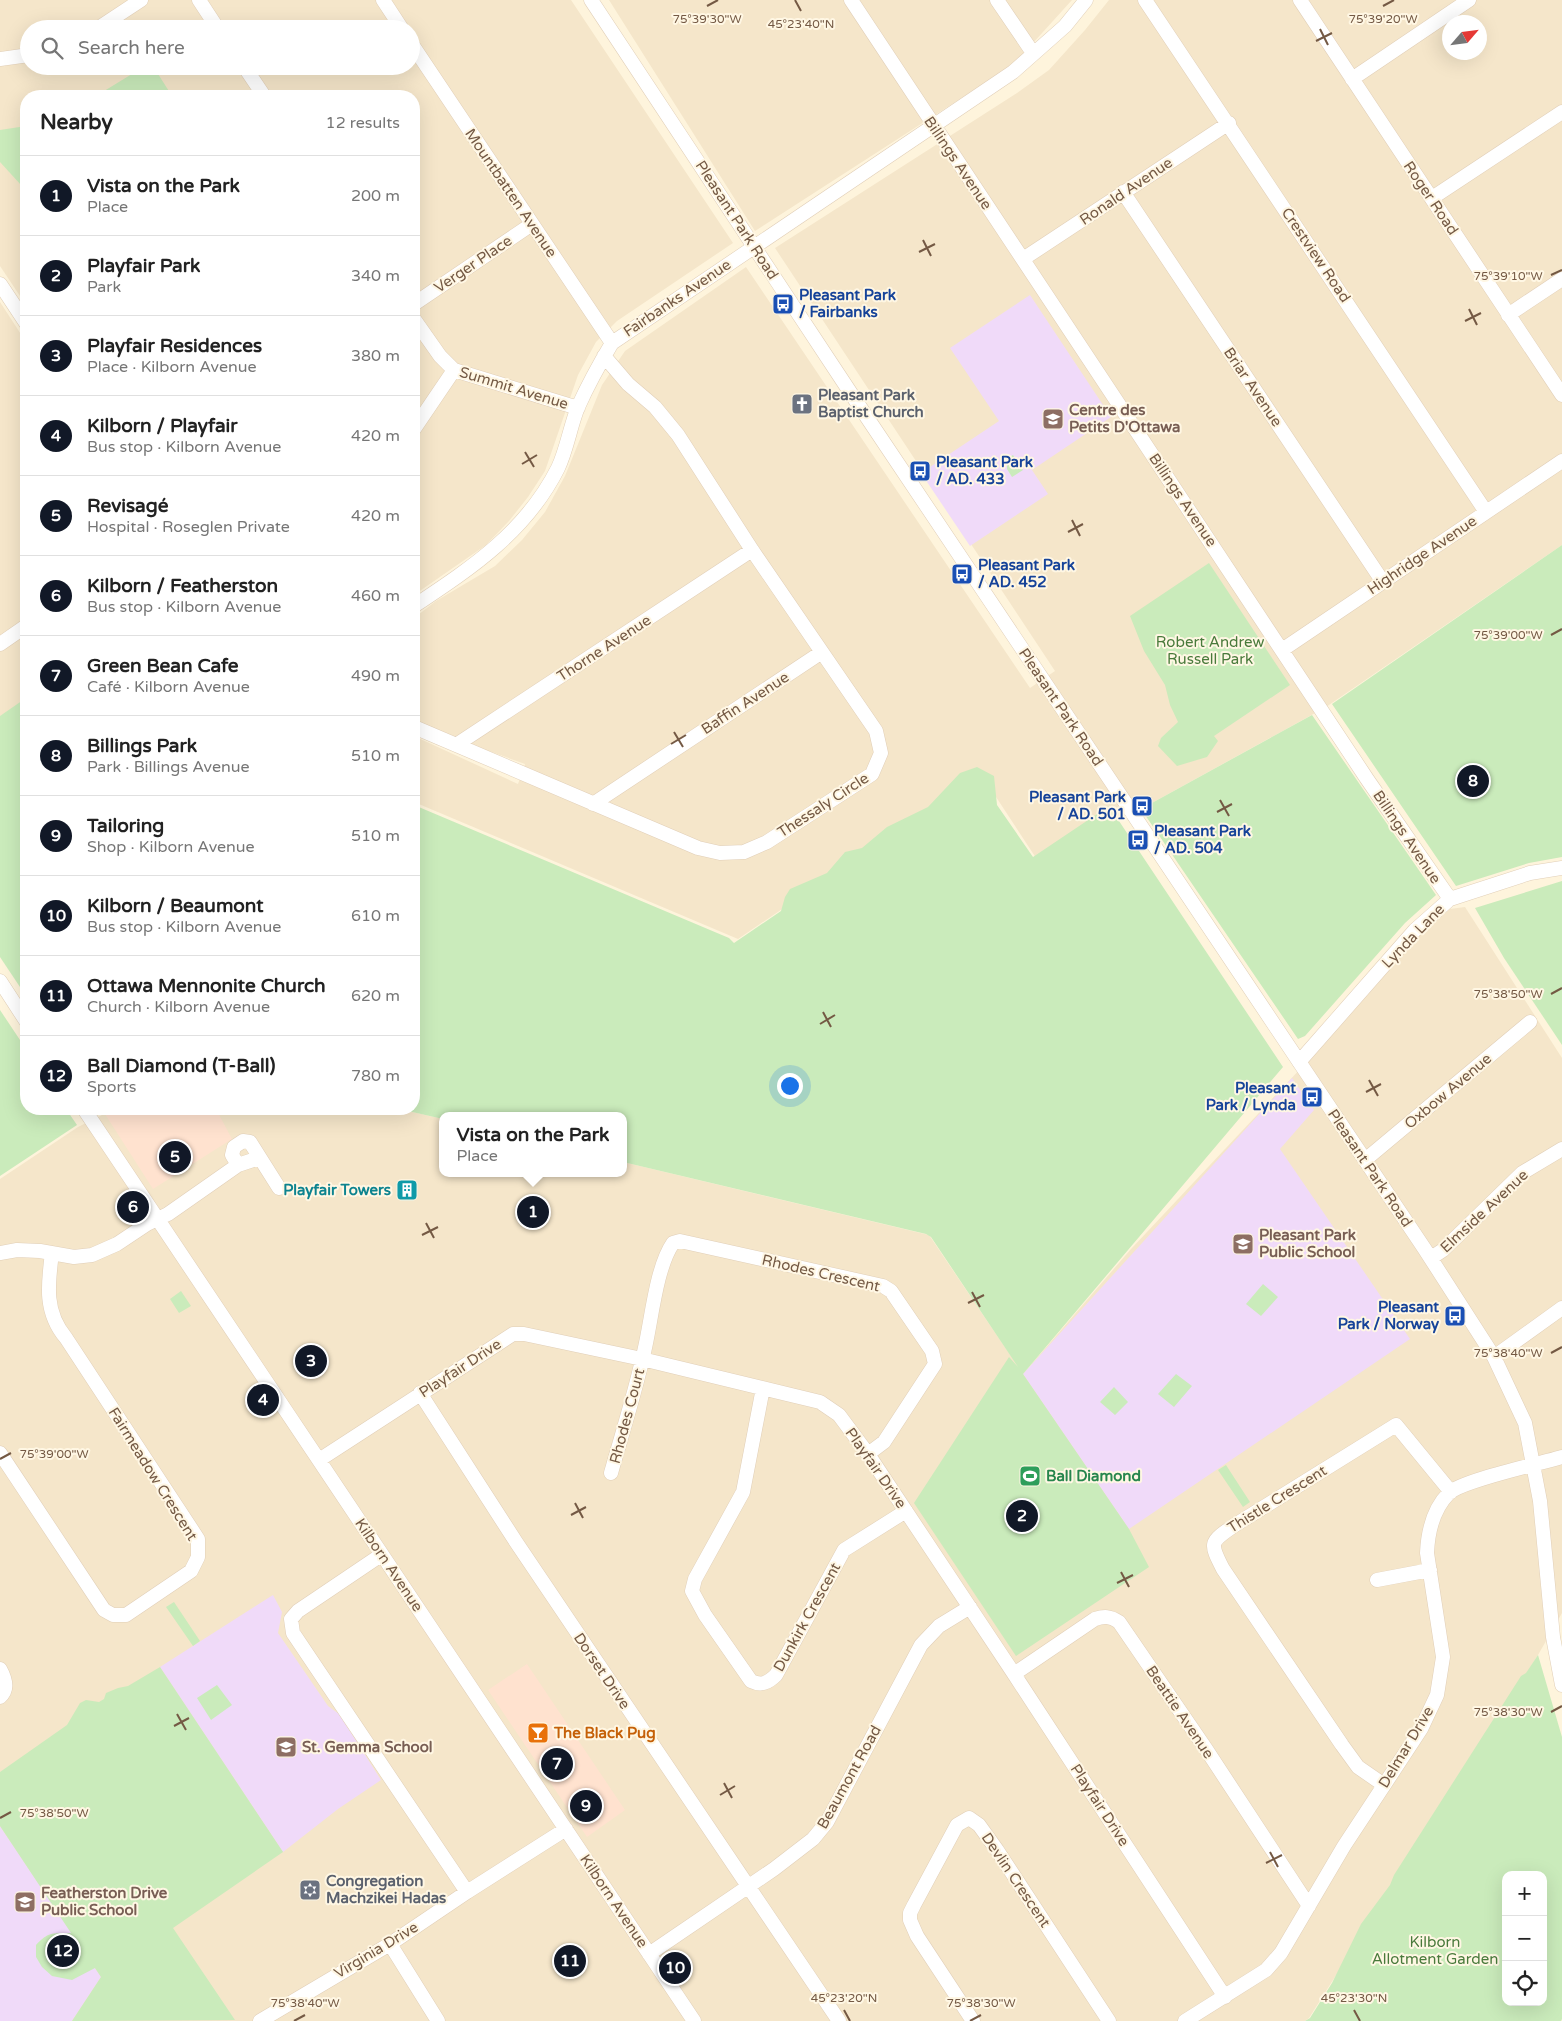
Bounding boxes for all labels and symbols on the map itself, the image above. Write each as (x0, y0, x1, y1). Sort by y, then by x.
text: 75°39'30"W (672, 12, 742, 26)
text: 75°39'20"W (1348, 12, 1418, 26)
north arrow (1442, 15, 1487, 60)
text: 45°23'40"N (768, 17, 834, 31)
street label: Billings Avenue (920, 113, 996, 213)
street label: Mountbatten Avenue (461, 125, 561, 261)
street label: Ronald Avenue (1076, 153, 1176, 229)
street label: Pleasant Park Road (692, 157, 782, 283)
street label: Roger Road (1400, 158, 1462, 238)
street label: Crestview Road (1278, 204, 1354, 306)
street label: Verger Place (431, 231, 515, 297)
street label: Fairbanks Avenue (620, 255, 734, 341)
text: 75°39'10"W (1473, 269, 1543, 283)
place label: Pleasant Park / Fairbanks (799, 286, 896, 321)
bus stop icon: Pleasant Park / Fairbanks (771, 292, 795, 316)
street label: Briar Avenue (1220, 344, 1286, 430)
street label: Summit Avenue (457, 363, 571, 413)
place label: Pleasant Park Baptist Church (818, 386, 924, 422)
church icon: Pleasant Park Baptist Church (790, 392, 814, 416)
place label: Centre des Petits D'Ottawa (1069, 401, 1180, 436)
school or university icon: Centre des Petits D'Ottawa (1041, 407, 1065, 431)
street label: Billings Avenue (1145, 450, 1221, 550)
place label: Pleasant Park / AD. 433 (936, 453, 1033, 488)
bus stop icon: Pleasant Park / AD. 433 (908, 459, 932, 483)
street label: Highridge Avenue (1364, 512, 1480, 598)
place label: Pleasant Park / AD. 452 (978, 556, 1075, 591)
bus stop icon: Pleasant Park / AD. 452 (950, 562, 974, 586)
street label: Thorne Avenue (554, 611, 654, 685)
text: 75°39'00"W (1473, 628, 1543, 642)
park label: Robert Andrew Russell Park (1156, 633, 1264, 668)
street label: Pleasant Park Road (1015, 645, 1107, 769)
street label: Baffin Avenue (698, 668, 792, 738)
pin: 8 (1457, 762, 1489, 800)
street label: Thessaly Circle (774, 769, 872, 841)
street label: Billings Avenue (1369, 787, 1445, 887)
place label: Pleasant Park / AD. 501 (1029, 788, 1126, 823)
bus stop icon: Pleasant Park / AD. 501 (1130, 794, 1154, 818)
place label: Pleasant Park / AD. 504 (1154, 822, 1251, 857)
bus stop icon: Pleasant Park / AD. 504 (1126, 828, 1150, 852)
street label: Lynda Lane (1378, 900, 1448, 972)
text: 75°38'50"W (1473, 987, 1543, 1001)
street label: Oxbow Avenue (1401, 1049, 1495, 1133)
your location (777, 1073, 803, 1099)
place label: Pleasant Park / Lynda (1206, 1079, 1296, 1115)
bus stop icon: Pleasant Park / Lynda (1300, 1085, 1324, 1109)
street label: Pleasant Park Road (1324, 1106, 1416, 1230)
pin: 5 (159, 1138, 191, 1176)
street label: Elmside Avenue (1436, 1166, 1532, 1256)
building icon: Playfair Towers (395, 1178, 419, 1202)
place label: Playfair Towers (283, 1181, 391, 1200)
pin: 6 (117, 1188, 149, 1226)
pin: 1 (517, 1193, 549, 1231)
place label: Pleasant Park Public School (1259, 1226, 1356, 1261)
school or university icon: Pleasant Park Public School (1231, 1232, 1255, 1256)
street label: Rhodes Crescent (760, 1251, 882, 1295)
place label: Pleasant Park / Norway (1338, 1298, 1439, 1334)
bus stop icon: Pleasant Park / Norway (1443, 1304, 1467, 1328)
street label: Playfair Drive (416, 1335, 504, 1401)
pin: 3 (295, 1342, 327, 1380)
text: 75°38'40"W (1473, 1346, 1543, 1360)
street label: Rhodes Court (606, 1366, 648, 1466)
pin: 4 (247, 1381, 279, 1419)
street label: Fairmeadow Crescent (105, 1404, 201, 1544)
street label: Playfair Drive (842, 1424, 910, 1512)
text: 75°39'00"W (19, 1447, 89, 1461)
street label: Thistle Crescent (1224, 1461, 1330, 1537)
sports icon: Ball Diamond (1018, 1464, 1042, 1488)
place label: Ball Diamond (1046, 1467, 1141, 1485)
pin: 2 (1006, 1497, 1038, 1535)
street label: Kilborn Avenue (351, 1515, 427, 1615)
street label: Dunkirk Crescent (770, 1559, 845, 1675)
street label: Dorset Drive (570, 1629, 634, 1713)
street label: Beattie Avenue (1142, 1662, 1218, 1762)
street label: Delmar Drive (1375, 1703, 1437, 1791)
text: 75°38'30"W (1473, 1705, 1543, 1719)
bar icon: The Black Pug (526, 1721, 550, 1745)
street label: Beaumont Road (813, 1722, 885, 1832)
place label: The Black Pug (553, 1724, 656, 1743)
school or university icon: St. Gemma School (274, 1735, 298, 1759)
place label: St. Gemma School (302, 1738, 433, 1756)
pin: 7 (541, 1745, 573, 1783)
street label: Playfair Drive (1067, 1761, 1133, 1849)
pin: 9 (570, 1787, 602, 1825)
text: 75°38'50"W (19, 1806, 89, 1820)
street label: Devlin Crescent (978, 1829, 1055, 1931)
street label: Kilborn Avenue (576, 1851, 652, 1951)
place label: Congregation Machzikei Hadas (326, 1872, 446, 1907)
synagogue icon: Congregation Machzikei Hadas (298, 1878, 322, 1902)
place label: Featherston Drive Public School (41, 1884, 168, 1919)
school or university icon: Featherston Drive Public School (13, 1890, 37, 1914)
street label: Virginia Drive (331, 1918, 421, 1982)
pin: 12 (47, 1932, 79, 1970)
park label: Kilborn Allotment Garden (1372, 1933, 1498, 1968)
pin: 11 (554, 1942, 586, 1980)
pin: 10 (659, 1949, 691, 1987)
text: 45°23'20"N (811, 1991, 877, 2005)
text: 45°23'30"N (1321, 1991, 1387, 2005)
text: 75°38'40"W (270, 1996, 340, 2010)
text: 75°38'30"W (946, 1996, 1016, 2010)

